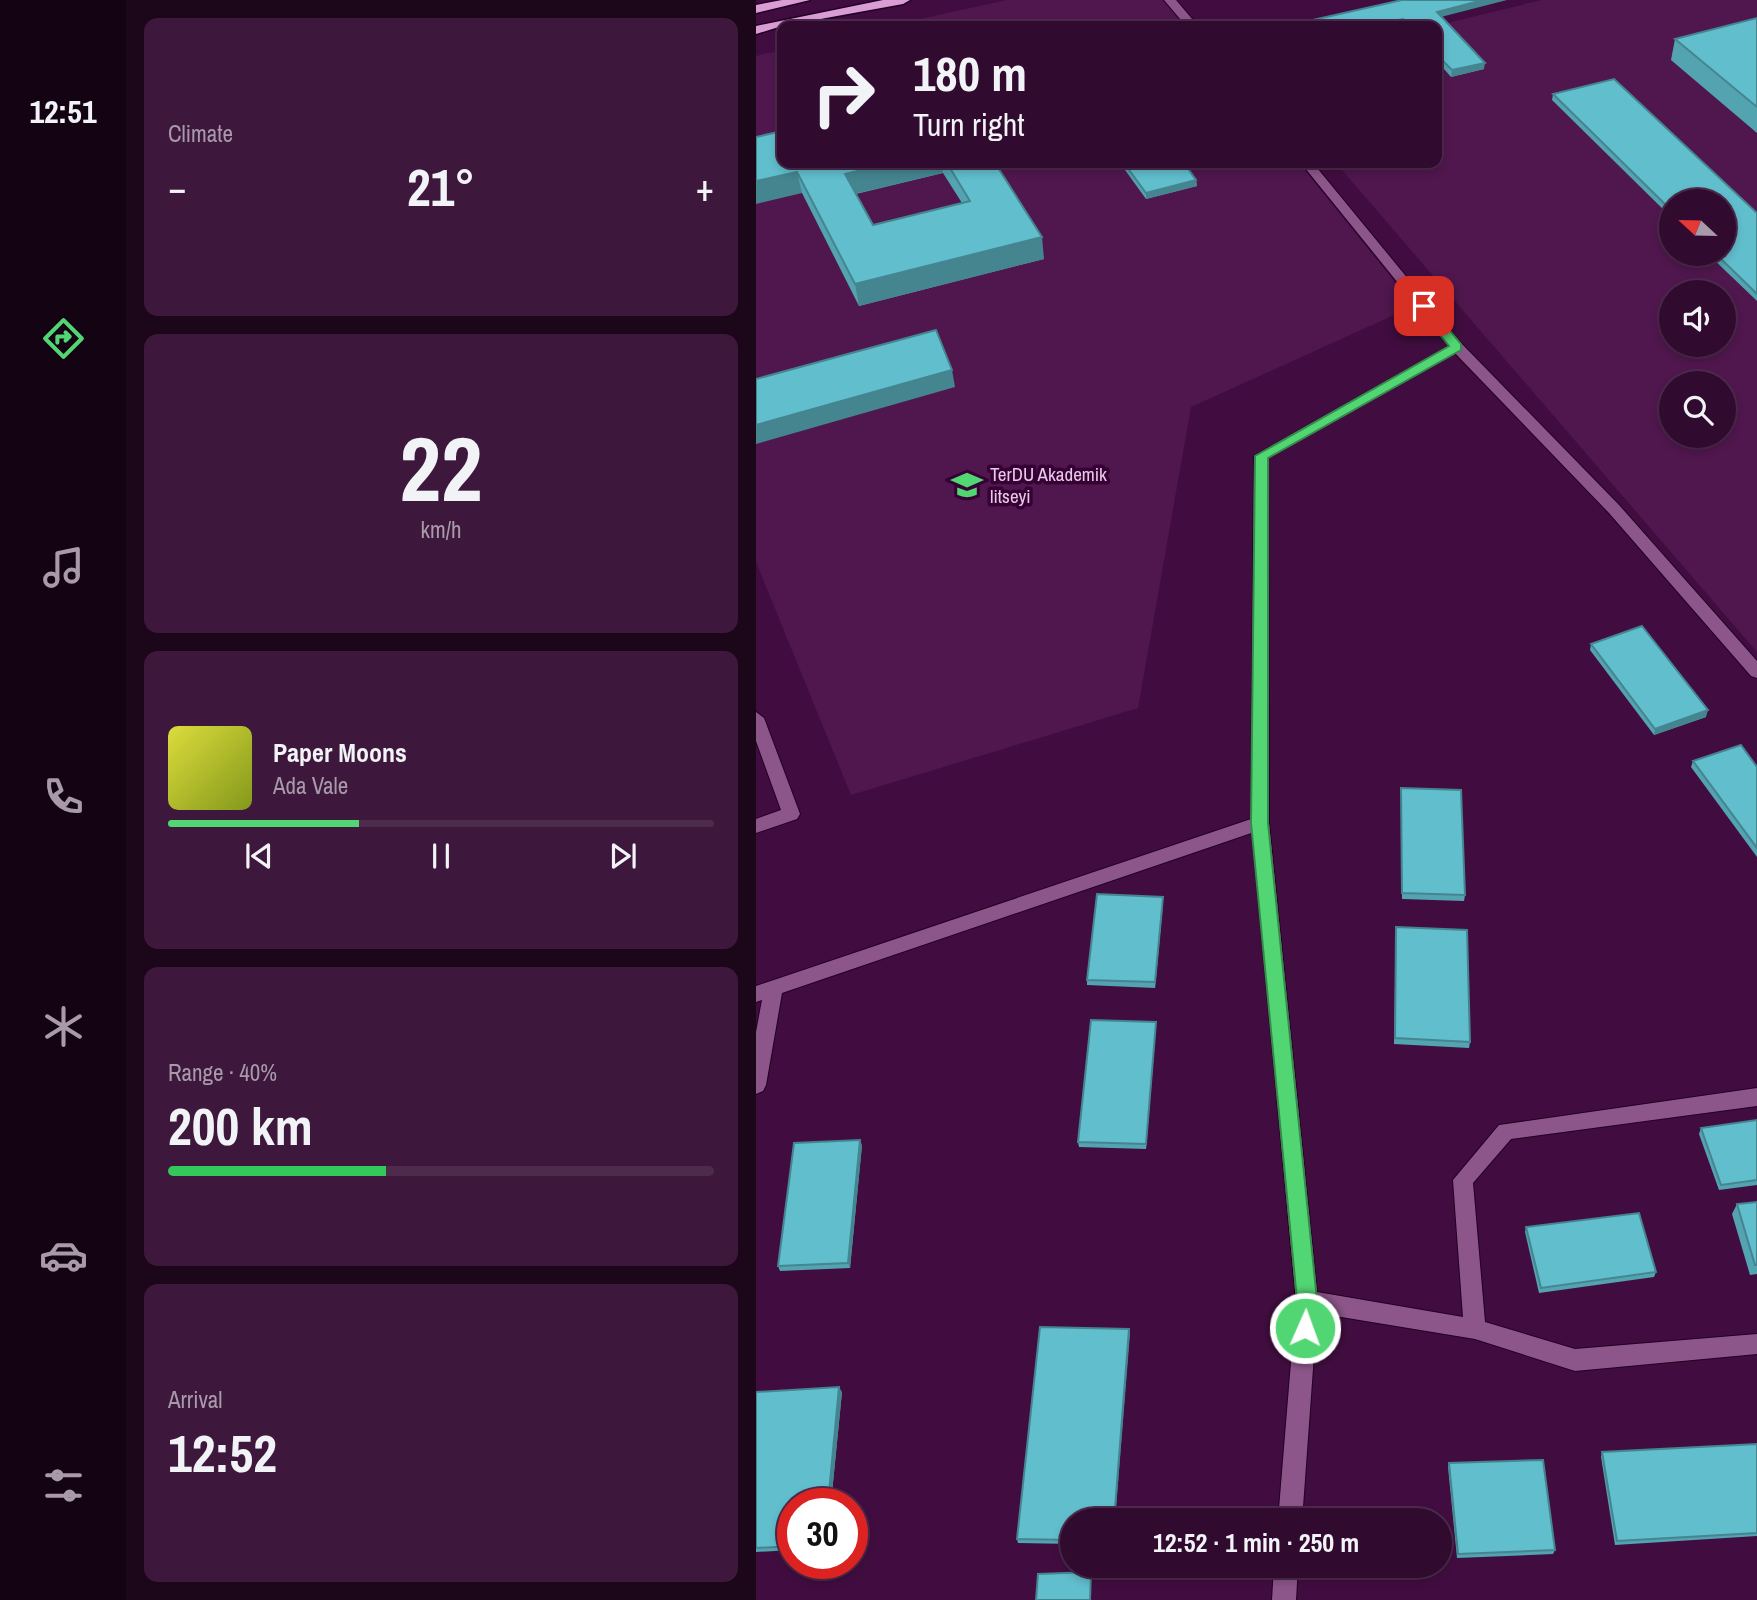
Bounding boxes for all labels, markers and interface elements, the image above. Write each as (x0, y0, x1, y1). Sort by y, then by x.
text: 180 m (913, 40, 1027, 106)
icon: right (798, 49, 889, 140)
text: 12:51 (29, 90, 97, 133)
text: Turn right (913, 103, 1025, 146)
text: Climate (168, 118, 233, 149)
text: 21° (407, 152, 475, 222)
text: − (168, 162, 186, 213)
text: + (696, 162, 714, 213)
north arrow (1659, 189, 1736, 266)
map controls (1659, 189, 1736, 448)
pin (1394, 276, 1454, 336)
button: sound (1659, 280, 1736, 357)
icon: arrive (1405, 287, 1443, 325)
icon: directions (39, 314, 88, 363)
button: search (1659, 371, 1736, 448)
text: 22 (400, 407, 483, 529)
place label: TerDU Akademik litseyi (990, 461, 1107, 509)
school or university icon: TerDU Akademik litseyi (950, 468, 984, 502)
text: km/h (421, 514, 461, 545)
icon: music (39, 543, 88, 592)
text: Paper Moons (273, 735, 407, 770)
text: Ada Vale (273, 770, 348, 801)
icon: phone (39, 772, 88, 821)
icon: previous (240, 837, 278, 875)
icon: pause (422, 837, 460, 875)
icon: next (604, 837, 642, 875)
icon: climate (39, 1002, 88, 1051)
text: Range · 40% (168, 1057, 277, 1088)
text: 200 km (168, 1091, 313, 1161)
icon: car (39, 1231, 88, 1280)
position arrow (1268, 1291, 1342, 1365)
text: Arrival (168, 1384, 223, 1415)
text: 12:52 (168, 1418, 277, 1488)
icon: filters (39, 1461, 88, 1510)
speed limit sign: 30 (777, 1488, 868, 1579)
text: 12:52 · 1 min · 250 m (1153, 1525, 1359, 1560)

